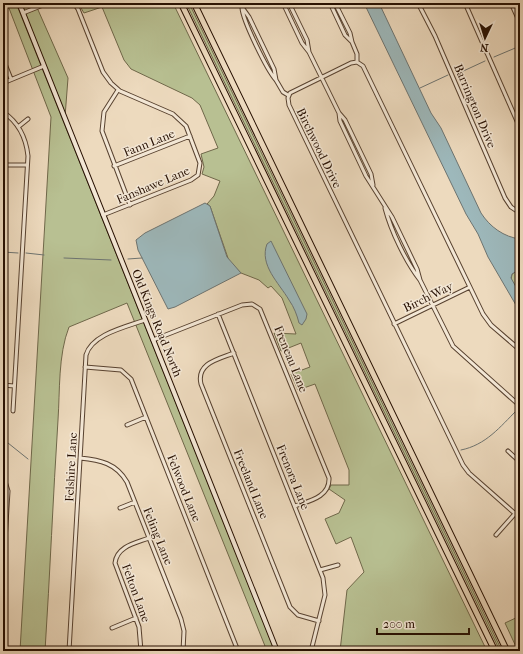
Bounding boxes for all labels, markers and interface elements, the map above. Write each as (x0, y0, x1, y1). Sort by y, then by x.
north arrow (465, 18, 505, 58)
text: N (479, 41, 489, 54)
street label: Barrington Drive (451, 62, 499, 150)
street label: Birchwood Drive (294, 106, 344, 190)
street label: Fann Lane (121, 126, 177, 160)
street label: Fanshawe Lane (114, 163, 192, 207)
street label: Old Kings Road North (129, 267, 185, 379)
street label: Birch Way (401, 279, 456, 315)
street label: Freneau Lane (271, 324, 311, 394)
street label: Felshire Lane (62, 432, 80, 502)
street label: Frenora Lane (274, 442, 312, 512)
street label: Freeland Lane (231, 447, 271, 521)
street label: Felwood Lane (164, 452, 204, 524)
street label: Feling Lane (140, 505, 176, 567)
street label: Felton Lane (119, 562, 153, 624)
scale bar (377, 610, 469, 636)
text: 200 m (383, 617, 415, 631)

